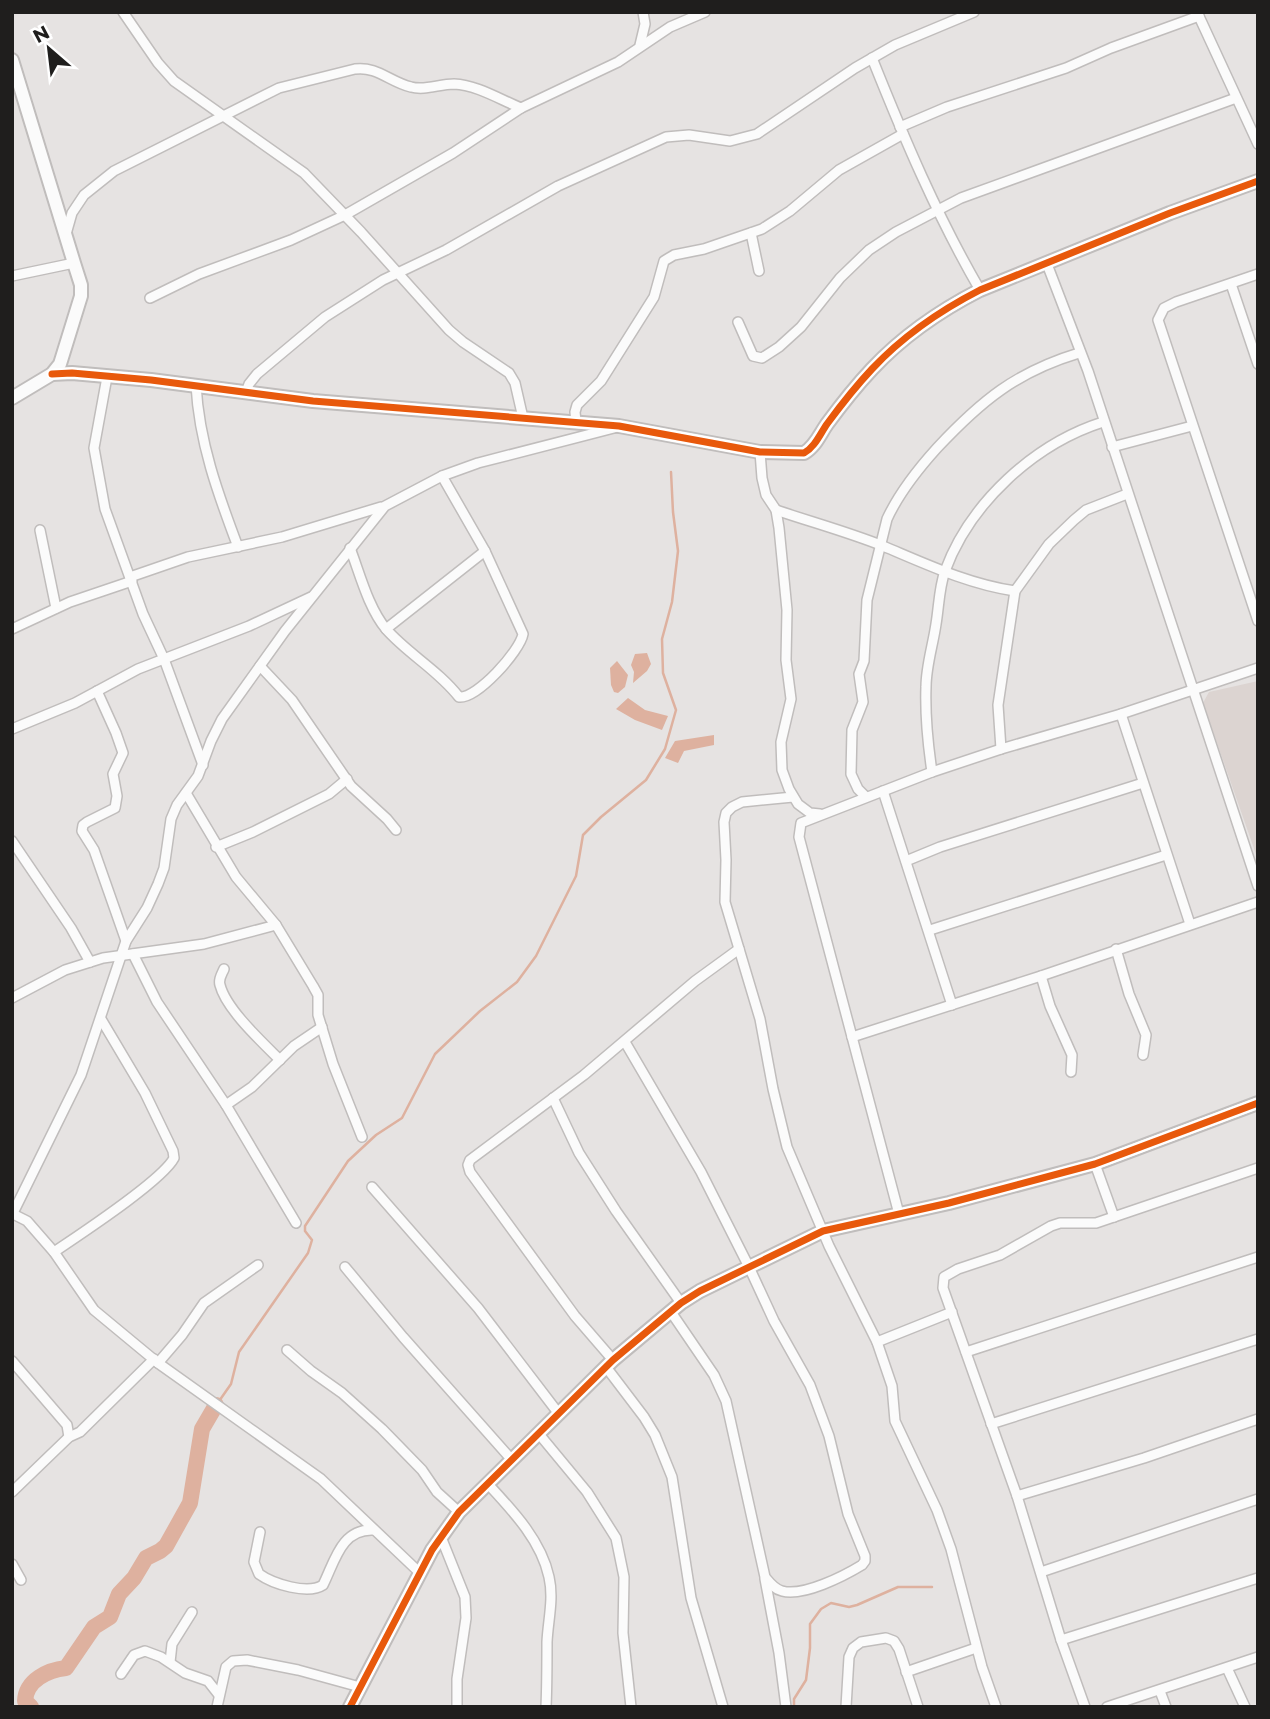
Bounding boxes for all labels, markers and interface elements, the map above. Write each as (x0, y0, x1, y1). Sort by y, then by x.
north arrow (14, 14, 84, 84)
text: N (29, 21, 53, 48)

